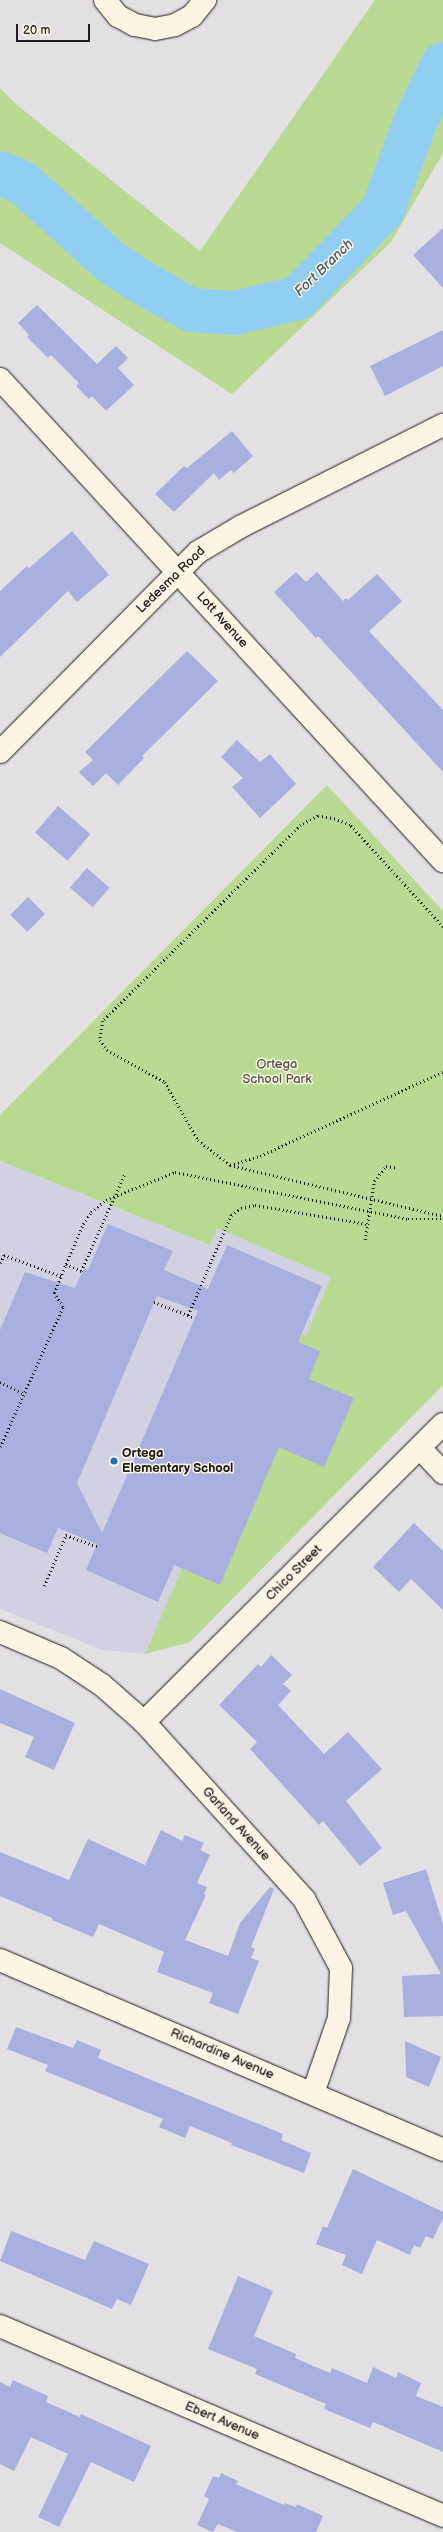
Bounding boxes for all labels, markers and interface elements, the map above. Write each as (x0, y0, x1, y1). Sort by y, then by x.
scale bar (18, 16, 92, 42)
text: 20 m (23, 23, 50, 38)
water label: Fort Branch (291, 236, 357, 300)
street label: Ledesma Road (133, 543, 209, 617)
street label: Lott Avenue (193, 589, 251, 651)
park label: Ortega School Park (242, 1057, 312, 1088)
place label: Ortega Elementary School (122, 1446, 234, 1477)
marker: Ortega Elementary School (109, 1456, 119, 1466)
street label: Chico Street (263, 1542, 325, 1604)
street label: Garland Avenue (199, 1784, 273, 1864)
street label: Richardine Avenue (168, 2025, 276, 2083)
street label: Ebert Avenue (182, 2398, 262, 2444)

